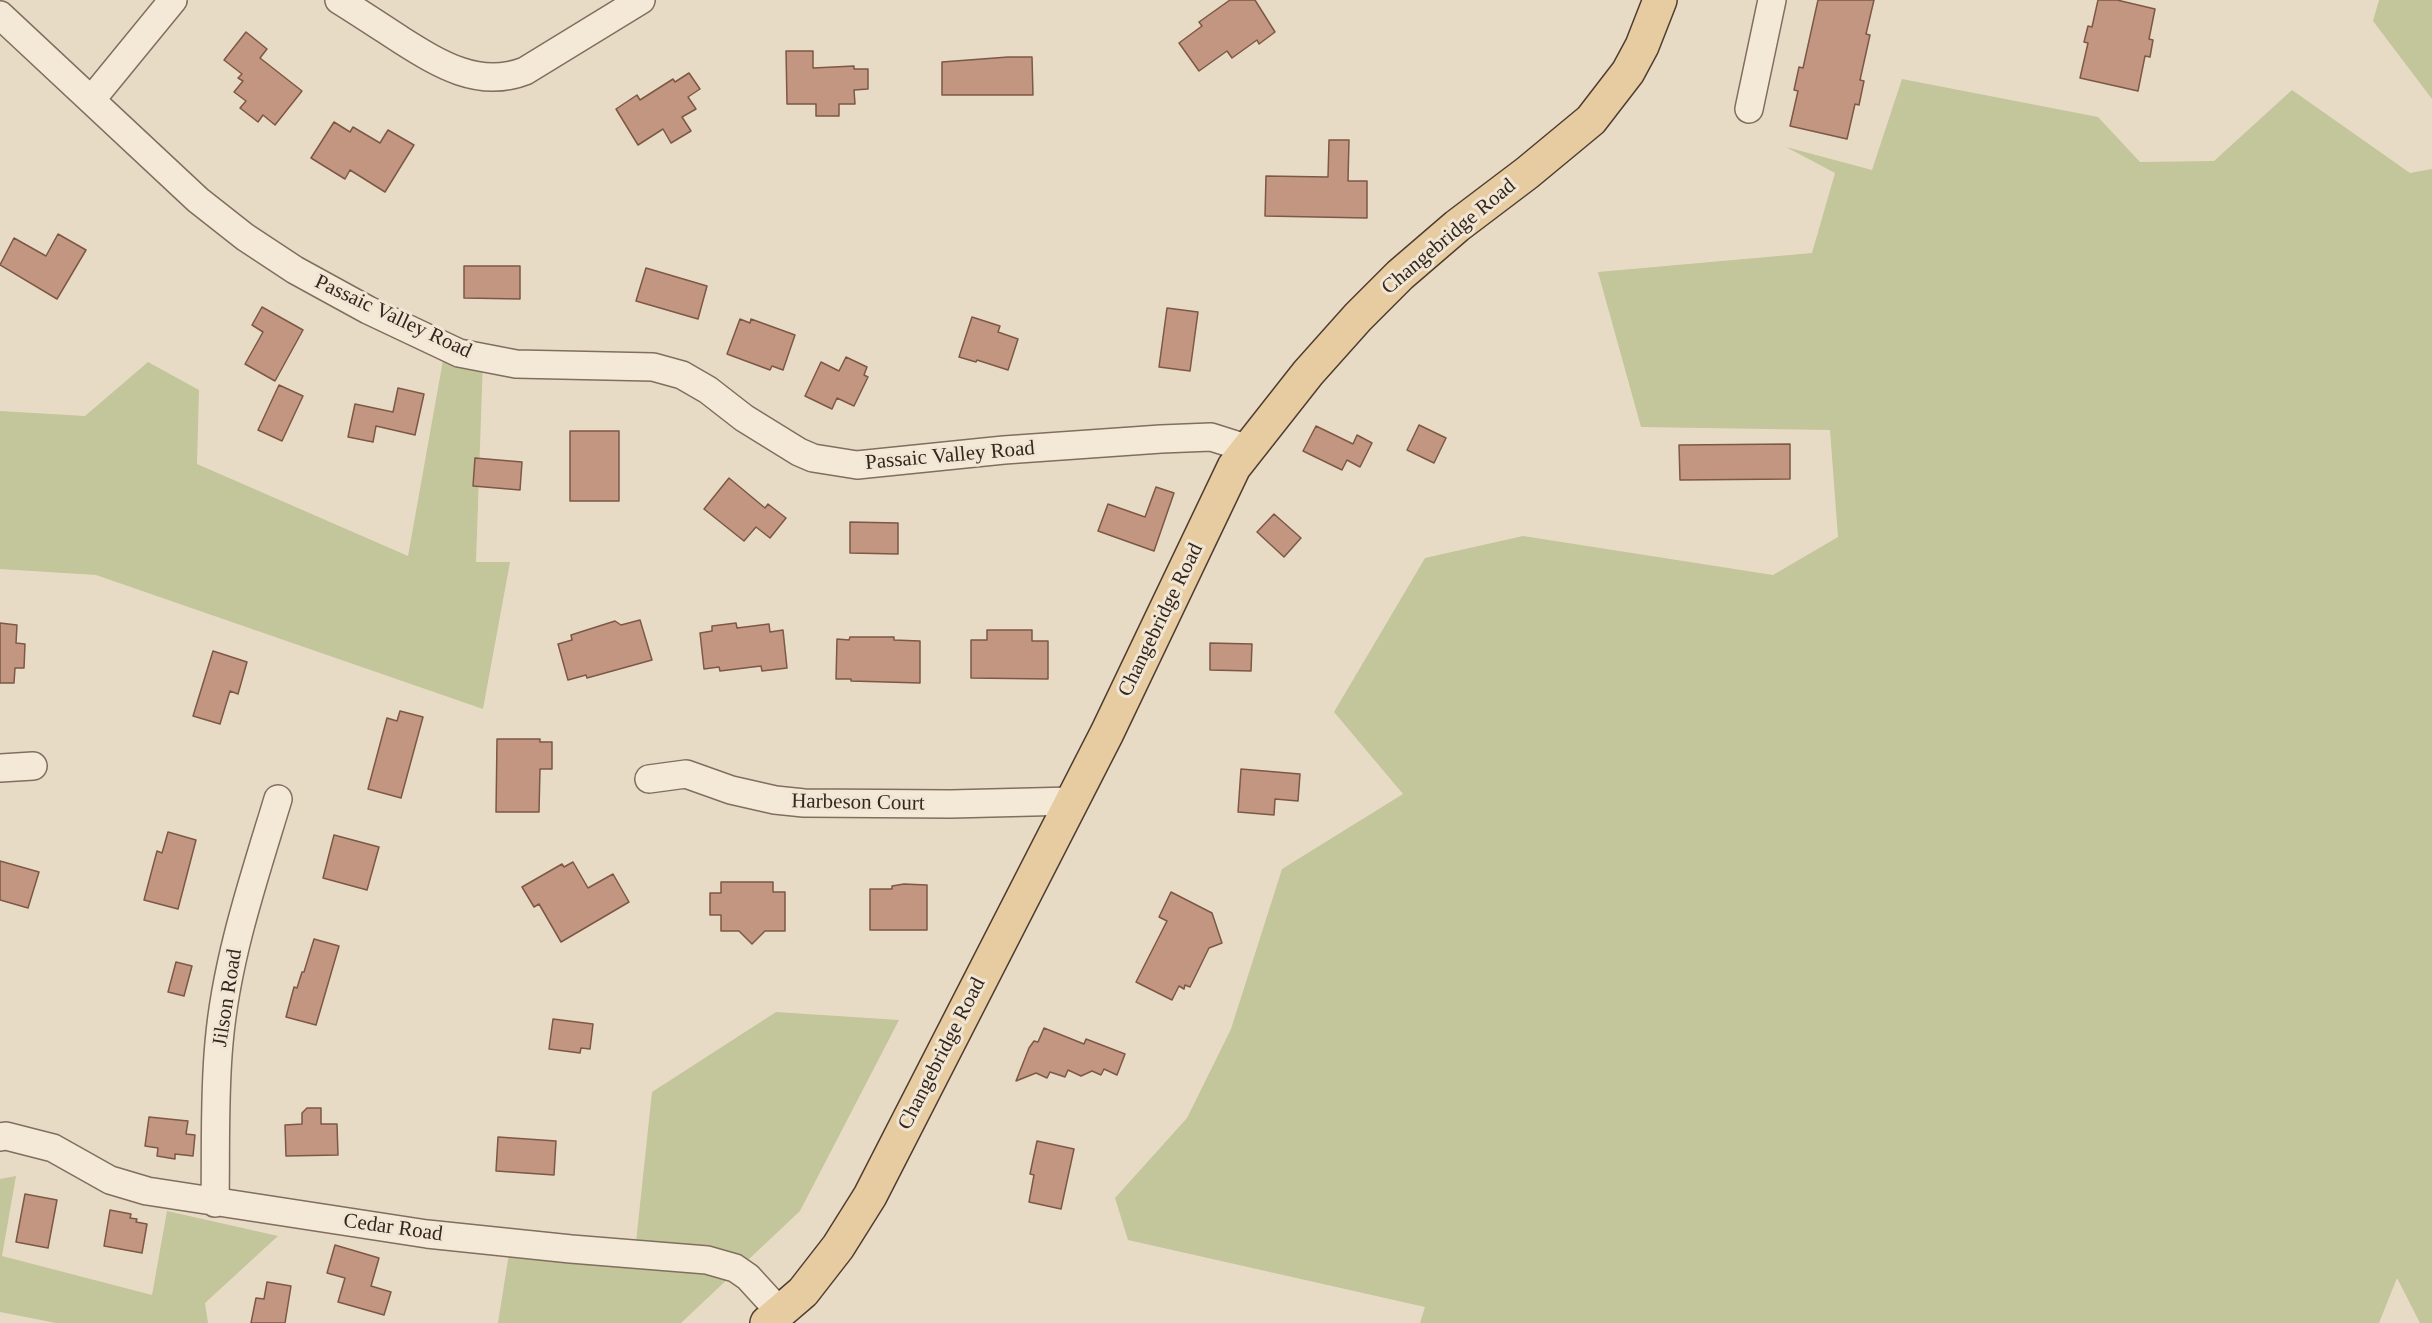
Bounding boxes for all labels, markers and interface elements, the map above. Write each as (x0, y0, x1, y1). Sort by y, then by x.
street label: Changebridge Road (1377, 174, 1521, 300)
street label: Passaic Valley Road (311, 270, 475, 364)
street label: Passaic Valley Road (864, 436, 1036, 476)
street label: Changebridge Road (1113, 539, 1209, 701)
street label: Harbeson Court (791, 789, 925, 817)
street label: Jilson Road (208, 947, 248, 1049)
street label: Changebridge Road (893, 974, 991, 1134)
street label: Cedar Road (342, 1209, 444, 1247)

